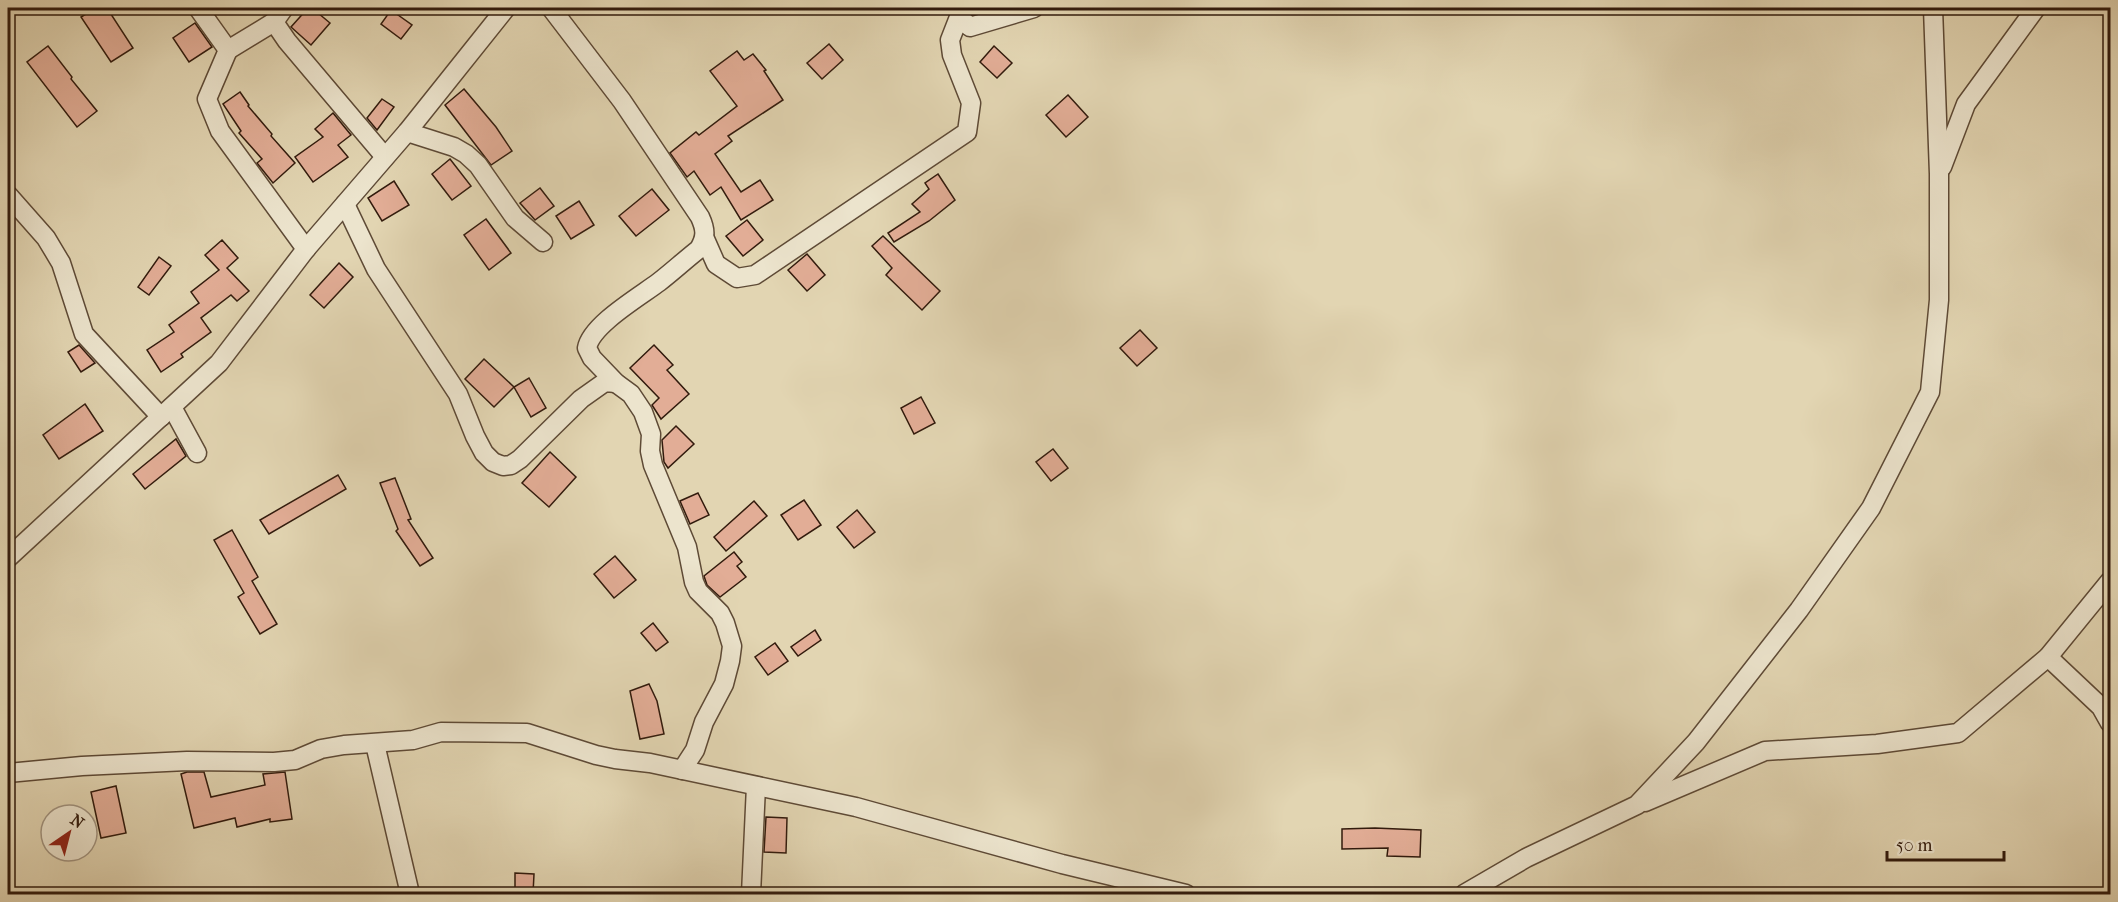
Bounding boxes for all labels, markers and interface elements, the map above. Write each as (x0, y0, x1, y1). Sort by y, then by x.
north arrow (39, 803, 99, 863)
text: N (67, 810, 88, 833)
scale bar (1887, 824, 2004, 862)
text: 50 m (1896, 835, 1933, 856)

